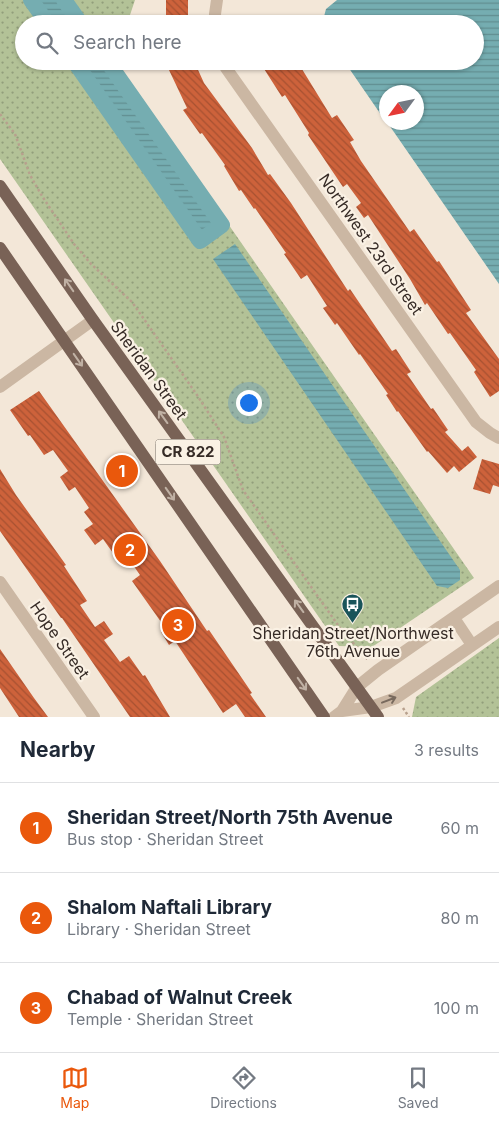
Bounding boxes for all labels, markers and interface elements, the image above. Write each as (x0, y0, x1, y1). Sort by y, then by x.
search box (15, 15, 484, 70)
icon: search (33, 29, 61, 57)
text: Search here (73, 31, 182, 54)
north arrow (379, 85, 424, 130)
street label: Northwest 23rd Street (315, 170, 427, 318)
one-way arrow (64, 278, 74, 292)
street label: Sheridan Street (106, 317, 192, 423)
one-way arrow (73, 353, 83, 367)
your location (236, 390, 262, 416)
one-way arrow (158, 410, 168, 424)
road number: CR 822 (156, 440, 220, 464)
pin: 1 (106, 452, 138, 490)
one-way arrow (165, 487, 175, 501)
pin: 2 (114, 531, 146, 569)
bus stop icon: Sheridan Street/Northwest 76th Avenue (341, 592, 365, 623)
street label: Hope Street (26, 597, 94, 683)
one-way arrow (294, 599, 304, 613)
pin: 3 (162, 606, 194, 644)
place label: Sheridan Street/Northwest 76th Avenue (252, 623, 454, 661)
one-way arrow (297, 677, 307, 691)
one-way arrow (381, 695, 396, 705)
text: Nearby (20, 737, 95, 762)
text: 3 results (414, 740, 479, 760)
text: Sheridan Street/North 75th Avenue (67, 806, 393, 829)
text: 1 (33, 818, 39, 838)
text: 60 m (440, 818, 479, 838)
text: Bus stop · Sheridan Street (67, 829, 263, 849)
text: Shalom Naftali Library (67, 896, 272, 919)
text: 2 (31, 908, 41, 928)
text: 80 m (440, 908, 479, 928)
text: Library · Sheridan Street (67, 919, 251, 939)
text: Chabad of Walnut Creek (67, 986, 292, 1009)
text: 3 (31, 998, 41, 1018)
text: 100 m (434, 998, 479, 1018)
text: Temple · Sheridan Street (67, 1009, 253, 1029)
tab: Map (60, 1064, 89, 1111)
tab: Directions (210, 1064, 277, 1111)
tab: Saved (398, 1064, 439, 1111)

